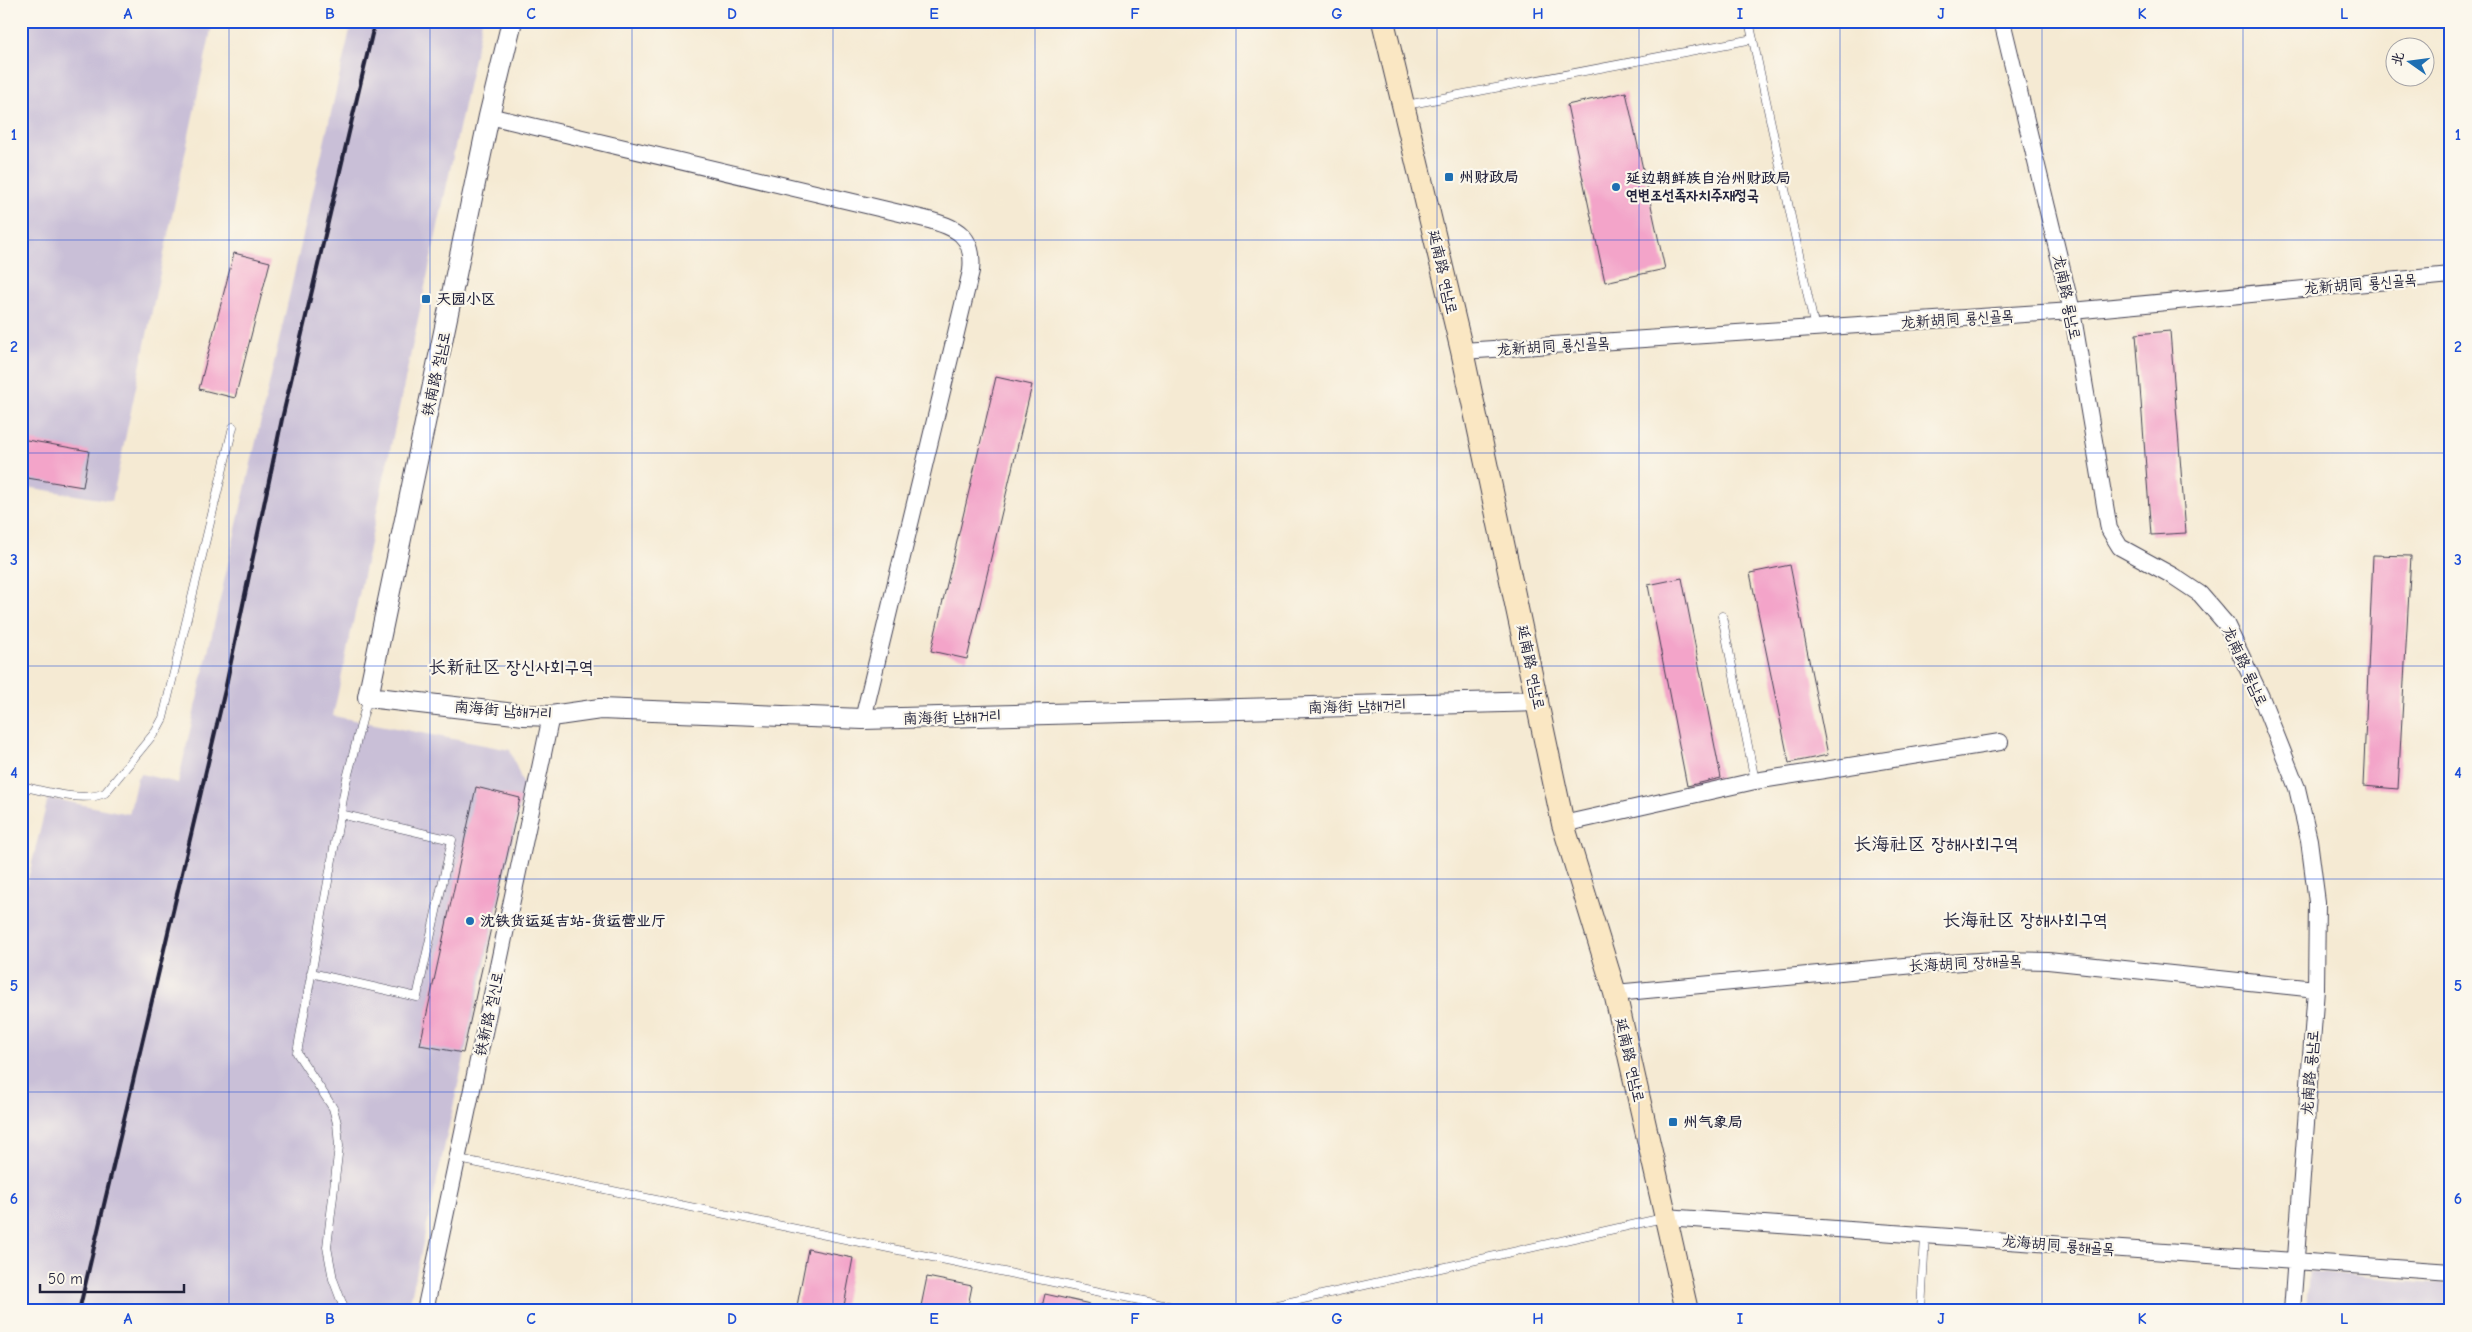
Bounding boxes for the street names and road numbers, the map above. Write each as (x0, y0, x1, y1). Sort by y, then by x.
street label: 延南路 연남로 (1425, 228, 1461, 316)
street label: 龙南路 룡남로 (2049, 253, 2085, 341)
street label: 龙新胡同 룡신골목 (2303, 270, 2417, 298)
street label: 龙新胡同 룡신골목 (1900, 306, 2014, 332)
street label: 铁南路 철남로 (418, 330, 454, 418)
street label: 龙新胡同 룡신골목 (1496, 333, 1610, 359)
street label: 延南路 연남로 (1513, 623, 1549, 711)
street label: 龙南路 룡남로 (2219, 623, 2271, 709)
street label: 南海街 남해거리 (1308, 695, 1406, 717)
street label: 南海街 남해거리 (453, 698, 553, 722)
street label: 南海街 남해거리 (903, 706, 1001, 728)
street label: 长海胡同 장해골목 (1908, 951, 2022, 975)
street label: 铁新路 철신로 (471, 970, 507, 1058)
street label: 延南路 연남로 (1612, 1016, 1648, 1104)
street label: 龙南路 룡남로 (2298, 1029, 2322, 1117)
street label: 龙海胡同 룡해골목 (2001, 1232, 2115, 1258)

